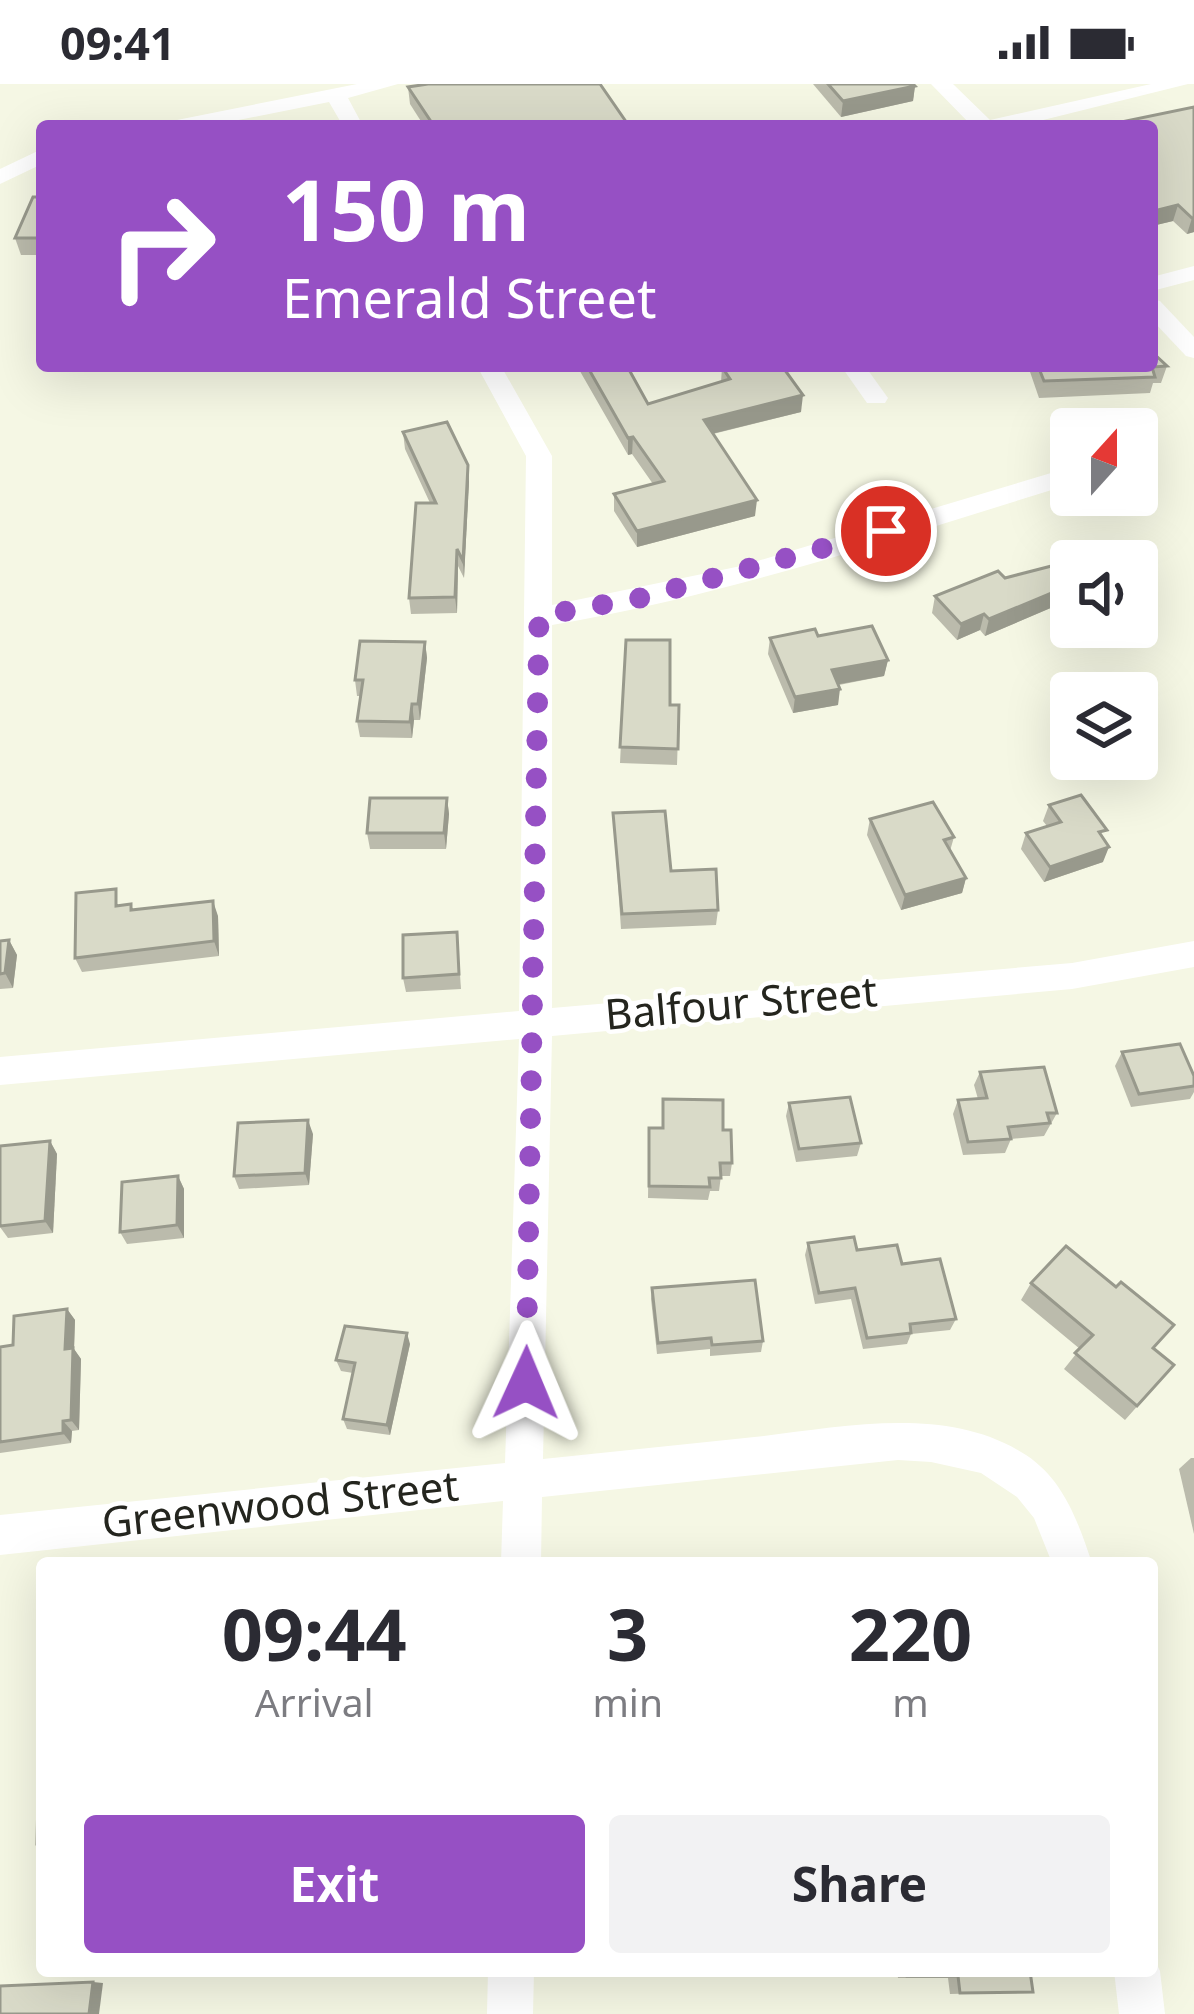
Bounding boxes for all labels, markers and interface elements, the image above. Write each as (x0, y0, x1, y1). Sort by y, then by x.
text: 09:41 (60, 12, 176, 73)
text: 150 m (282, 151, 530, 266)
icon: right (84, 168, 240, 324)
text: Emerald Street (282, 260, 656, 334)
north arrow (1050, 408, 1158, 516)
map controls (1050, 408, 1158, 780)
pin (835, 480, 937, 582)
icon: arrive (853, 498, 919, 564)
button: sound (1050, 540, 1158, 648)
button: layers (1050, 672, 1158, 780)
street label: Balfour Street (602, 961, 879, 1042)
position arrow (463, 1320, 589, 1446)
street label: Greenwood Street (99, 1455, 461, 1550)
text: 09:44 (222, 1584, 407, 1682)
text: 3 (607, 1584, 648, 1682)
text: 220 (849, 1584, 972, 1682)
text: Arrival (255, 1675, 374, 1728)
text: min (592, 1675, 663, 1728)
text: m (892, 1675, 929, 1728)
button: Exit (84, 1815, 585, 1953)
button: Share (609, 1815, 1110, 1953)

